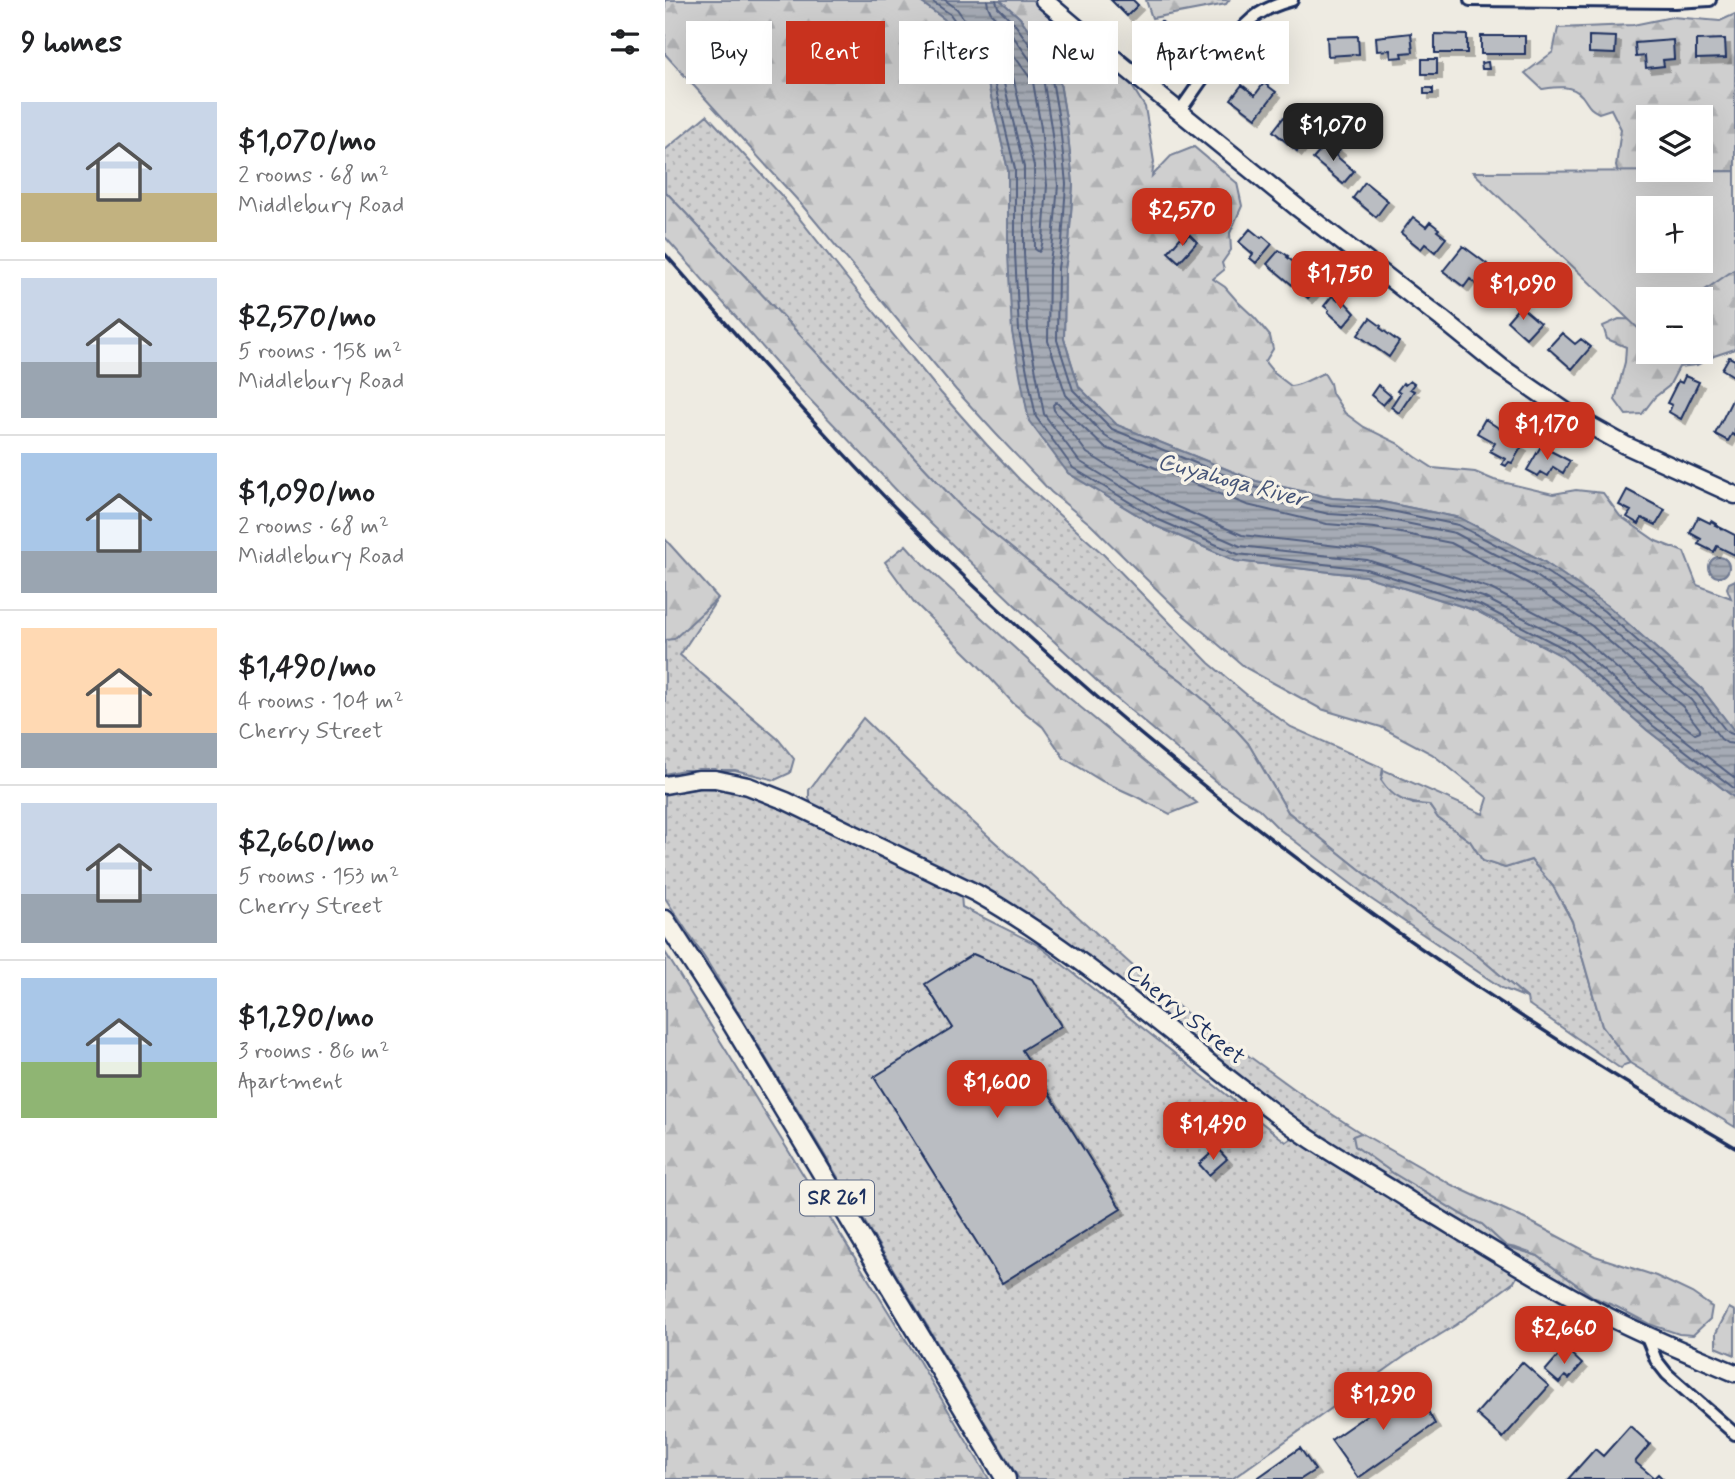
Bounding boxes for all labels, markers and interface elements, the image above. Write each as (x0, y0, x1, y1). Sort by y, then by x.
chip: Buy (686, 21, 772, 84)
chip: Rent (786, 21, 885, 84)
chip: Filters (899, 21, 1014, 84)
chip: New (1028, 21, 1118, 84)
chip: Apartment (1132, 21, 1289, 84)
text: 9 homes (21, 23, 122, 62)
icon: filters (606, 23, 644, 61)
pin: $1,070 (1276, 104, 1390, 163)
map controls (1636, 105, 1713, 364)
button: layers (1636, 105, 1713, 182)
text: $1,070 (1299, 111, 1367, 141)
text: $1,070/mo (238, 122, 376, 161)
icon: home (77, 130, 161, 214)
text: 2 rooms · 68 m² (238, 161, 389, 191)
pin: $2,570 (1125, 188, 1239, 248)
text: Middlebury Road (238, 191, 404, 221)
text: $2,570 (1148, 196, 1216, 226)
button: + (1636, 196, 1713, 273)
pin: $1,750 (1283, 252, 1397, 311)
text: $1,750 (1307, 259, 1373, 289)
pin: $1,090 (1466, 262, 1580, 322)
text: $1,090 (1490, 270, 1556, 300)
button: − (1636, 287, 1713, 364)
text: $2,570/mo (238, 298, 376, 337)
icon: home (77, 306, 161, 390)
text: 5 rooms · 158 m² (238, 337, 402, 367)
text: Middlebury Road (238, 367, 404, 397)
pin: $1,170 (1490, 402, 1604, 462)
text: $1,170 (1515, 410, 1579, 440)
water label: Cuyahoga River (1154, 446, 1313, 516)
text: $1,090/mo (238, 473, 375, 512)
icon: home (77, 481, 161, 565)
text: 2 rooms · 68 m² (238, 512, 389, 542)
text: Middlebury Road (238, 542, 404, 572)
text: $1,490/mo (238, 648, 376, 687)
icon: home (77, 656, 161, 740)
text: 4 rooms · 104 m² (238, 687, 404, 717)
text: Cherry Street (238, 717, 383, 747)
text: $2,660/mo (238, 823, 374, 862)
icon: home (77, 831, 161, 915)
text: 5 rooms · 153 m² (238, 862, 399, 892)
text: Cherry Street (238, 892, 383, 922)
street label: Cherry Street (1119, 958, 1251, 1072)
text: $1,290/mo (238, 998, 374, 1037)
icon: home (77, 1006, 161, 1090)
text: 3 rooms · 86 m² (238, 1037, 389, 1067)
pin: $1,600 (940, 1060, 1054, 1120)
text: Apartment (238, 1067, 343, 1097)
text: $1,600 (963, 1068, 1031, 1098)
pin: $1,490 (1156, 1102, 1270, 1162)
text: $1,490 (1179, 1110, 1247, 1140)
road number: SR 261 (800, 1180, 874, 1216)
pin: $2,660 (1507, 1306, 1621, 1366)
text: $2,660 (1531, 1314, 1597, 1344)
pin: $1,290 (1326, 1372, 1440, 1432)
text: $1,290 (1350, 1380, 1416, 1410)

